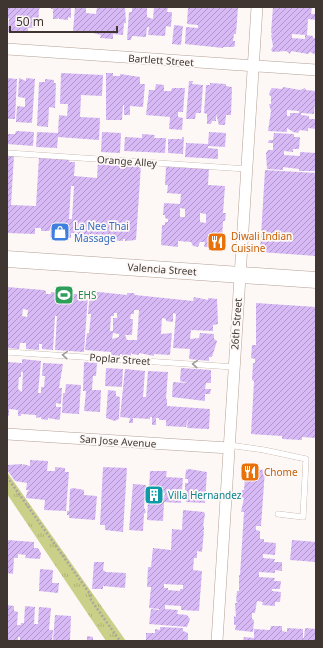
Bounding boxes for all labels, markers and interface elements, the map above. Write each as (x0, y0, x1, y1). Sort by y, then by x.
scale bar (10, 8, 117, 34)
text: 50 m (16, 13, 44, 30)
street label: Bartlett Street (128, 51, 195, 69)
street label: Orange Alley (97, 152, 158, 170)
place label: La Nee Thai Massage (74, 219, 129, 245)
shop icon: La Nee Thai Massage (49, 221, 71, 243)
place label: Diwali Indian Cuisine (231, 229, 292, 255)
restaurant icon: Diwali Indian Cuisine (206, 231, 228, 253)
street label: Valencia Street (127, 260, 197, 278)
sports icon: EHS (53, 284, 75, 306)
place label: EHS (78, 288, 97, 302)
street label: 26th Street (227, 297, 245, 350)
street label: Poplar Street (89, 350, 151, 368)
one-way arrow (62, 351, 68, 360)
one-way arrow (192, 359, 198, 368)
street label: San Jose Avenue (79, 431, 157, 451)
restaurant icon: Chome (239, 461, 261, 483)
place label: Chome (264, 465, 298, 479)
building icon: Villa Hernandez (143, 484, 165, 506)
place label: Villa Hernandez (168, 488, 242, 502)

